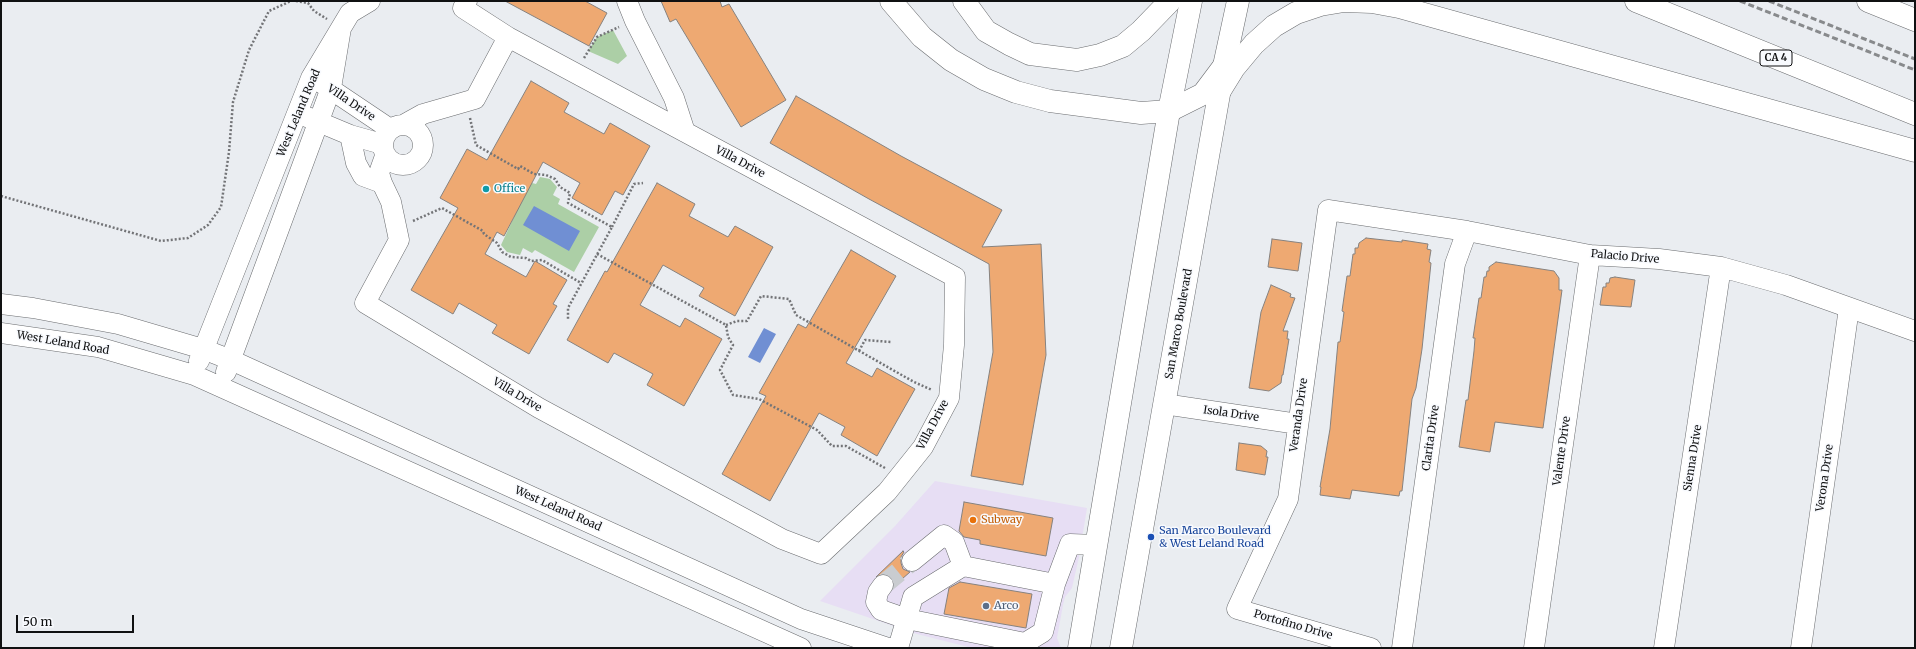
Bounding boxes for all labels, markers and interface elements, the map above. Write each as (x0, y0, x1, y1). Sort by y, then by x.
road number: CA 4 (1760, 50, 1792, 66)
street label: West Leland Road (275, 67, 323, 159)
street label: Villa Drive (325, 82, 377, 124)
street label: Villa Drive (713, 143, 767, 181)
place label: Office (494, 182, 525, 196)
marker: Office (481, 184, 491, 194)
street label: Palacio Drive (1590, 247, 1660, 267)
street label: San Marco Boulevard (1163, 268, 1195, 380)
street label: West Leland Road (16, 328, 110, 358)
street label: Villa Drive (490, 375, 544, 415)
street label: Veranda Drive (1287, 377, 1311, 453)
street label: Villa Drive (914, 398, 952, 452)
street label: Isola Drive (1202, 404, 1260, 424)
street label: Clarita Drive (1420, 404, 1442, 472)
street label: Valente Drive (1551, 415, 1573, 487)
street label: Sienna Drive (1681, 424, 1705, 492)
street label: Verona Drive (1814, 443, 1836, 513)
street label: West Leland Road (512, 484, 604, 534)
place label: Subway (981, 513, 1022, 527)
marker: Subway (968, 515, 978, 525)
place label: San Marco Boulevard & West Leland Road (1159, 524, 1271, 550)
marker: San Marco Boulevard & West Leland Road (1146, 532, 1156, 542)
place label: Arco (994, 599, 1018, 613)
marker: Arco (981, 601, 991, 611)
scale bar (18, 607, 136, 633)
street label: Portofino Drive (1252, 607, 1334, 643)
text: 50 m (23, 614, 52, 629)

